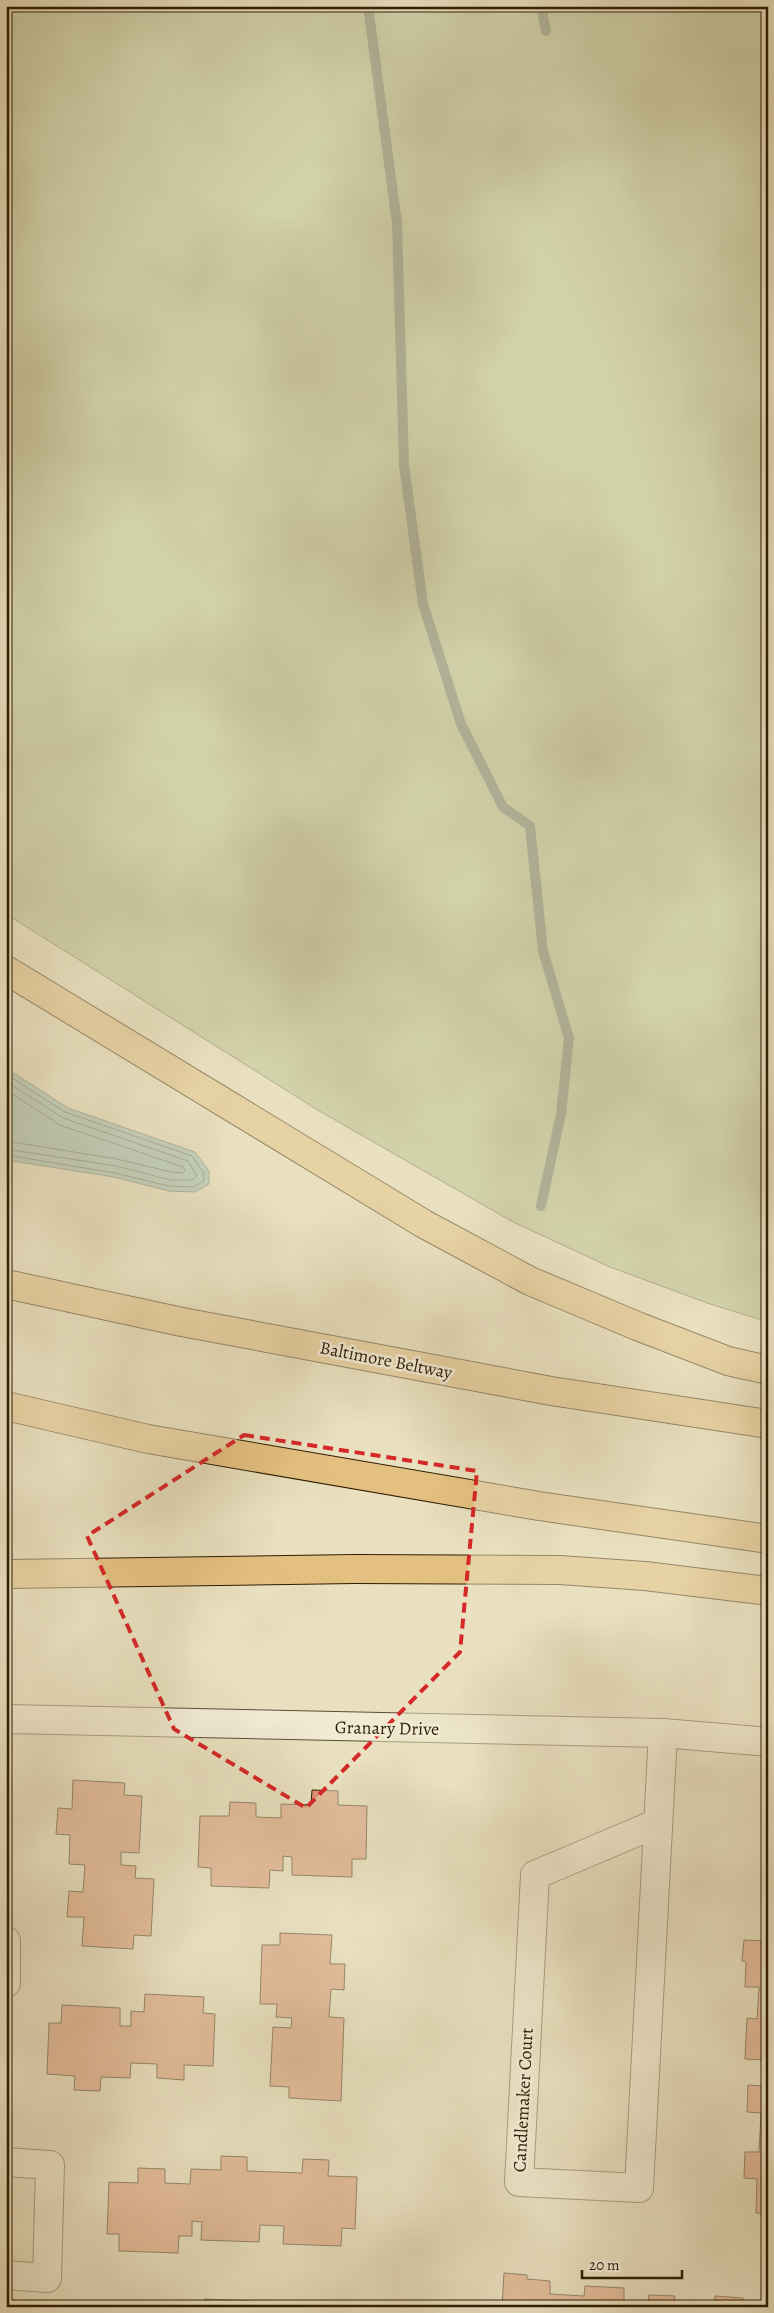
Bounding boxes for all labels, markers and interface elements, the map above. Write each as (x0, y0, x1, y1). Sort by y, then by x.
street label: Baltimore Beltway (318, 1335, 455, 1385)
street label: Granary Drive (335, 1715, 439, 1741)
street label: Candlemaker Court (507, 2027, 539, 2173)
scale bar (582, 2248, 682, 2280)
text: 20 m (589, 2255, 620, 2275)

